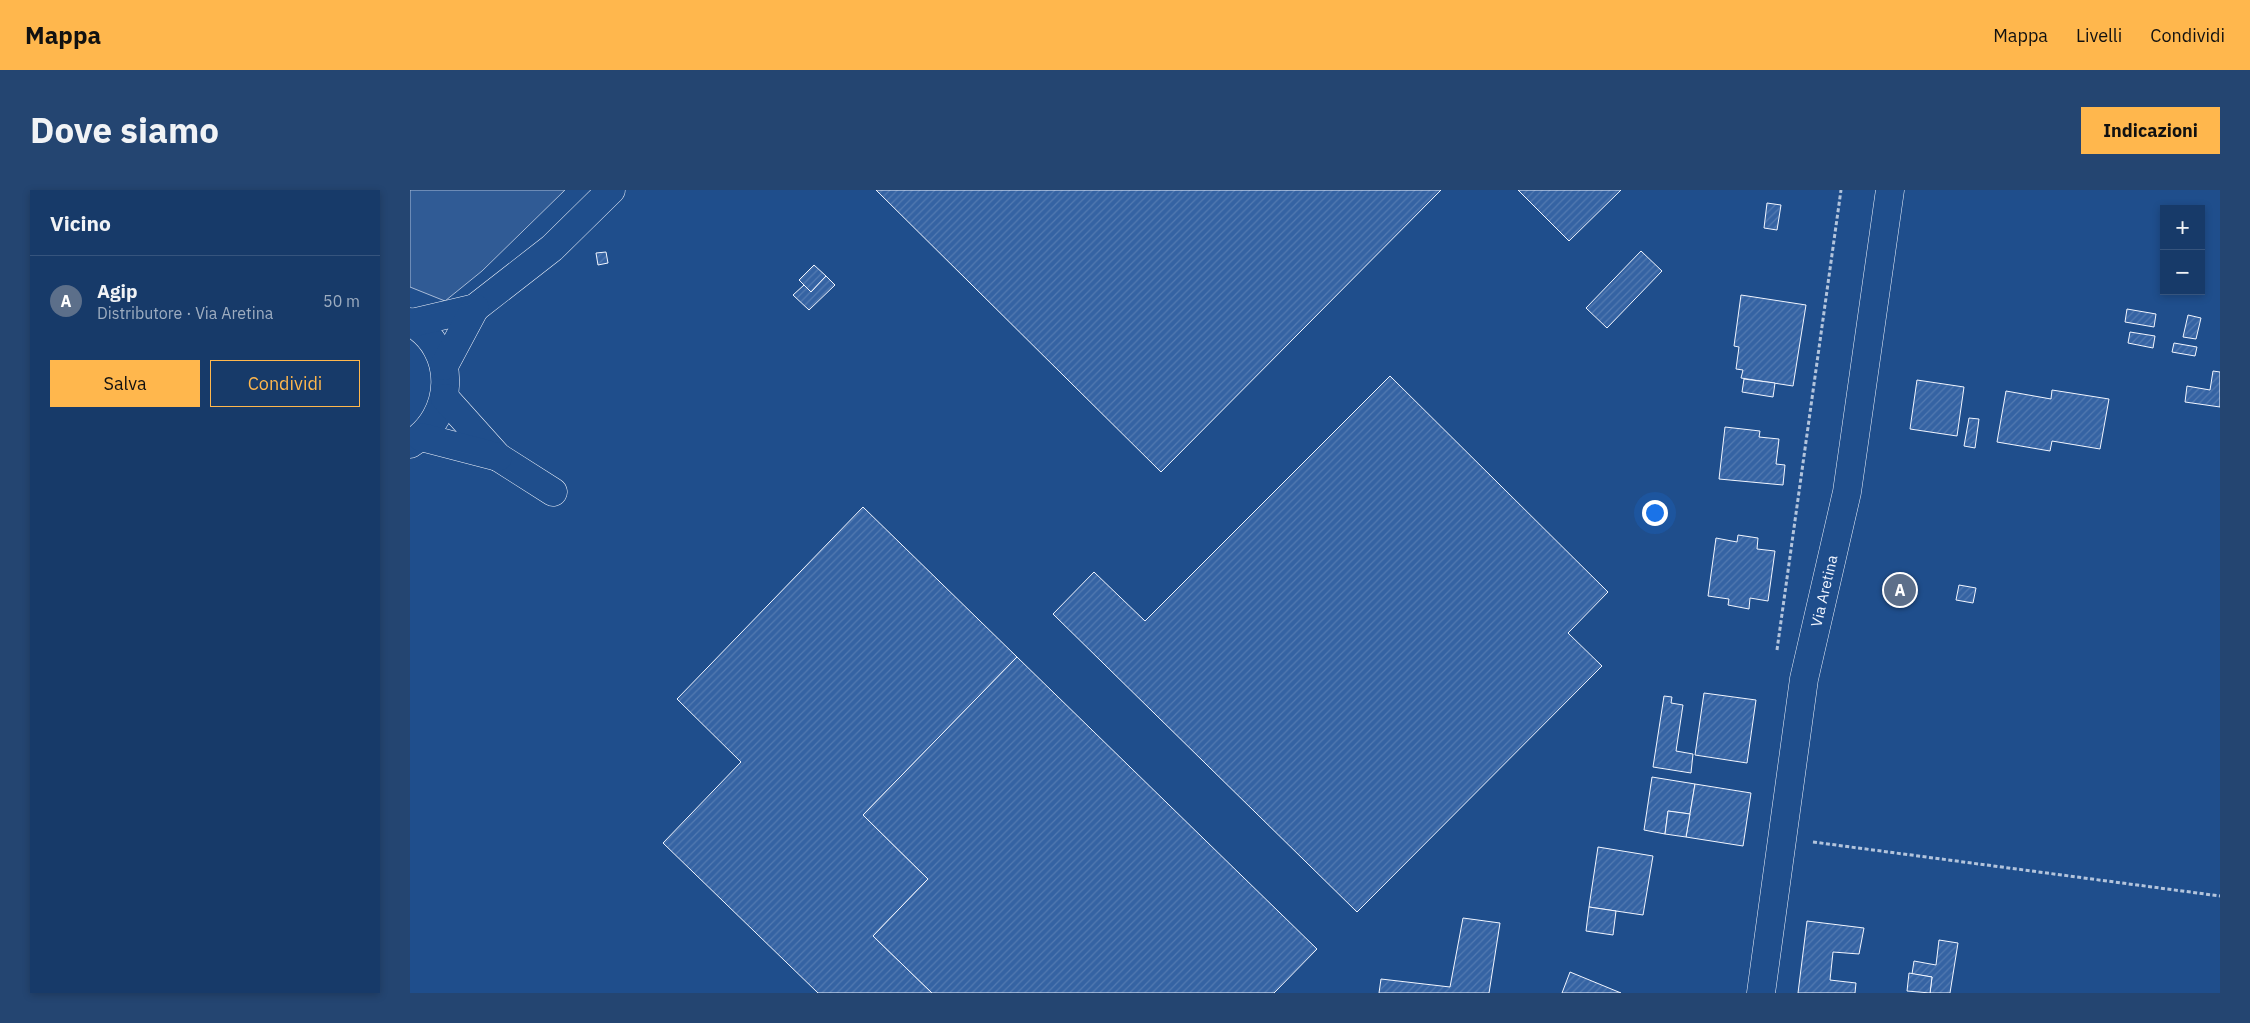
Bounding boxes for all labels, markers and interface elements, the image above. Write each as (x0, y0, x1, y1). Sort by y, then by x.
text: Mappa (25, 19, 101, 51)
text: Mappa (1993, 24, 2048, 47)
text: Livelli (2076, 24, 2122, 47)
text: Condividi (2150, 24, 2225, 47)
text: Dove siamo (30, 107, 219, 153)
button: Indicazioni (2081, 107, 2220, 154)
map controls (2160, 205, 2205, 295)
button: + (2160, 205, 2205, 250)
text: Vicino (50, 209, 111, 237)
button: − (2160, 250, 2205, 295)
text: Agip (97, 279, 138, 303)
text: A (61, 291, 71, 311)
text: 50 m (323, 291, 360, 311)
text: Distributore · Via Aretina (97, 303, 273, 323)
button: Salva (50, 360, 200, 407)
button: Condividi (210, 360, 360, 407)
your location (1642, 500, 1668, 526)
street label: Via Aretina (1807, 553, 1841, 629)
pin: A (1884, 571, 1916, 609)

